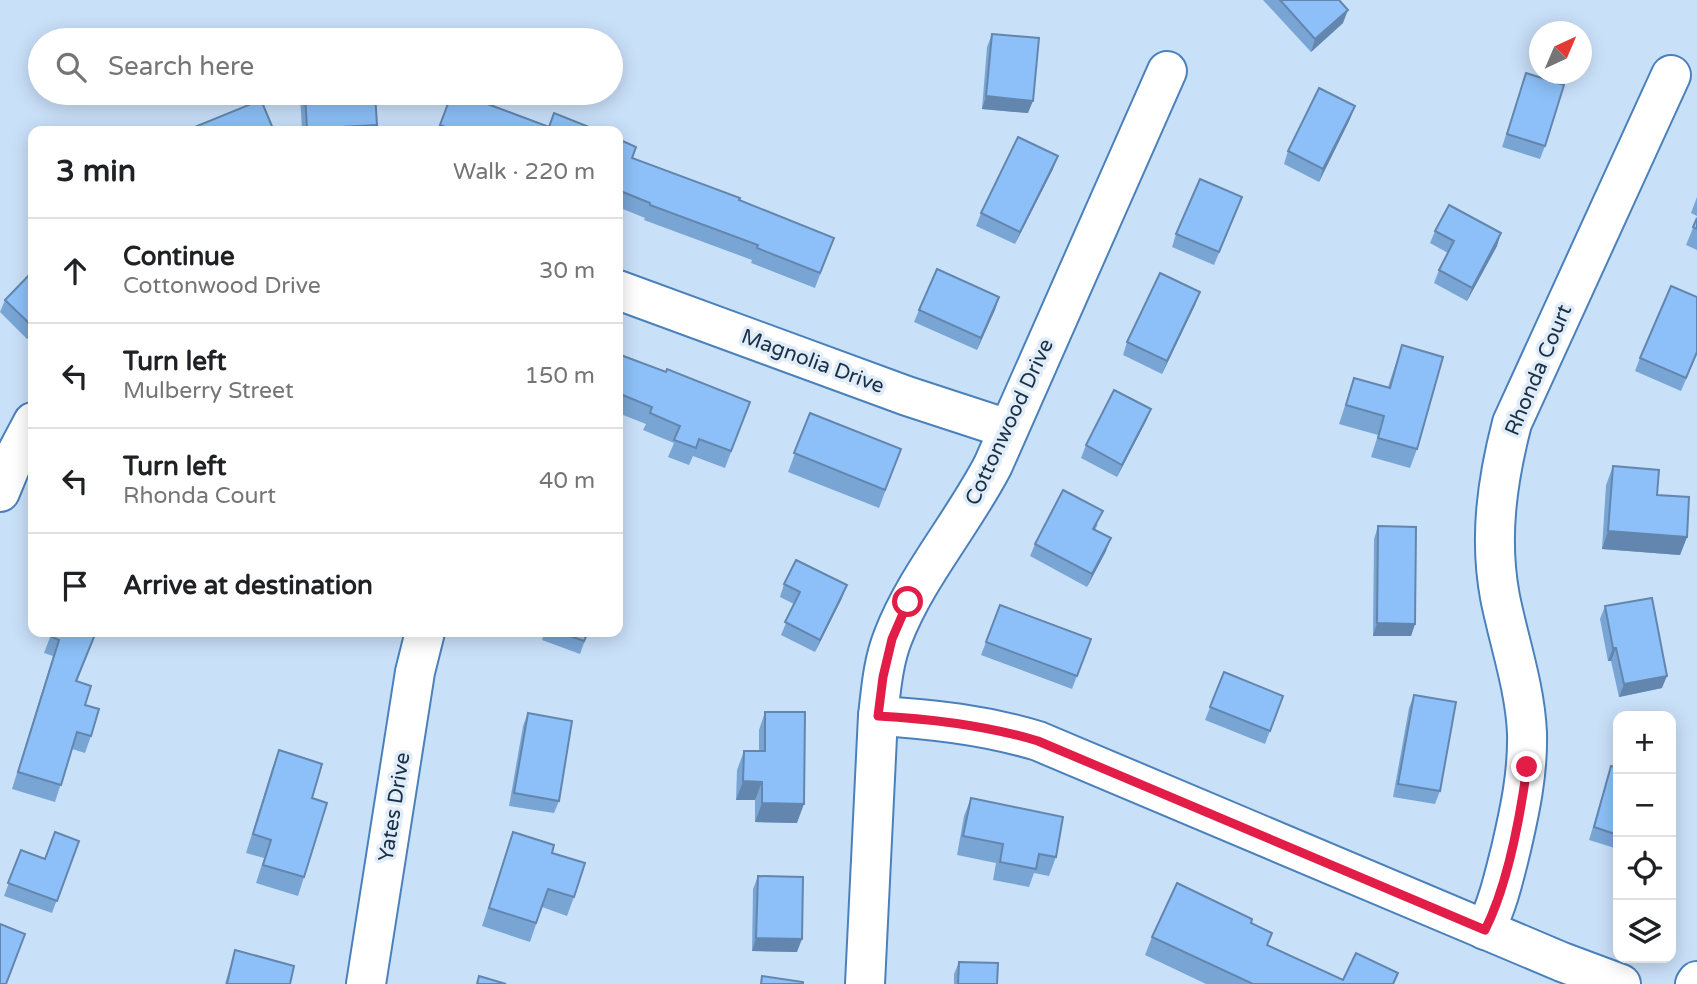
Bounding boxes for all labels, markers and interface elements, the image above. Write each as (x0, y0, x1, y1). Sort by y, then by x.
north arrow (1529, 21, 1592, 84)
search box (28, 28, 623, 105)
icon: search (52, 48, 90, 86)
text: Search here (108, 51, 254, 82)
text: 3 min (56, 153, 136, 190)
text: Walk · 220 m (453, 158, 595, 186)
text: Continue (123, 241, 235, 272)
icon: ahead (56, 252, 94, 290)
text: 30 m (539, 257, 595, 285)
text: Cottonwood Drive (123, 272, 321, 300)
street label: Rhonda Court (1500, 301, 1577, 439)
street label: Magnolia Drive (738, 324, 888, 399)
street label: Cottonwood Drive (960, 335, 1059, 509)
text: Turn left (123, 346, 226, 377)
icon: left (56, 357, 94, 395)
text: 150 m (525, 362, 595, 390)
text: Mulberry Street (123, 377, 294, 405)
text: Turn left (123, 451, 226, 482)
icon: left (56, 462, 94, 500)
text: 40 m (539, 467, 595, 495)
text: Rhonda Court (123, 482, 276, 510)
icon: arrive (56, 567, 94, 605)
text: Arrive at destination (123, 570, 373, 601)
route start (892, 586, 923, 617)
map controls (1613, 711, 1676, 963)
button: + (1613, 711, 1676, 774)
street label: Yates Drive (374, 751, 415, 864)
route end (1511, 751, 1542, 782)
button: − (1613, 774, 1676, 837)
button: locate (1613, 837, 1676, 900)
button: layers (1613, 900, 1676, 963)

